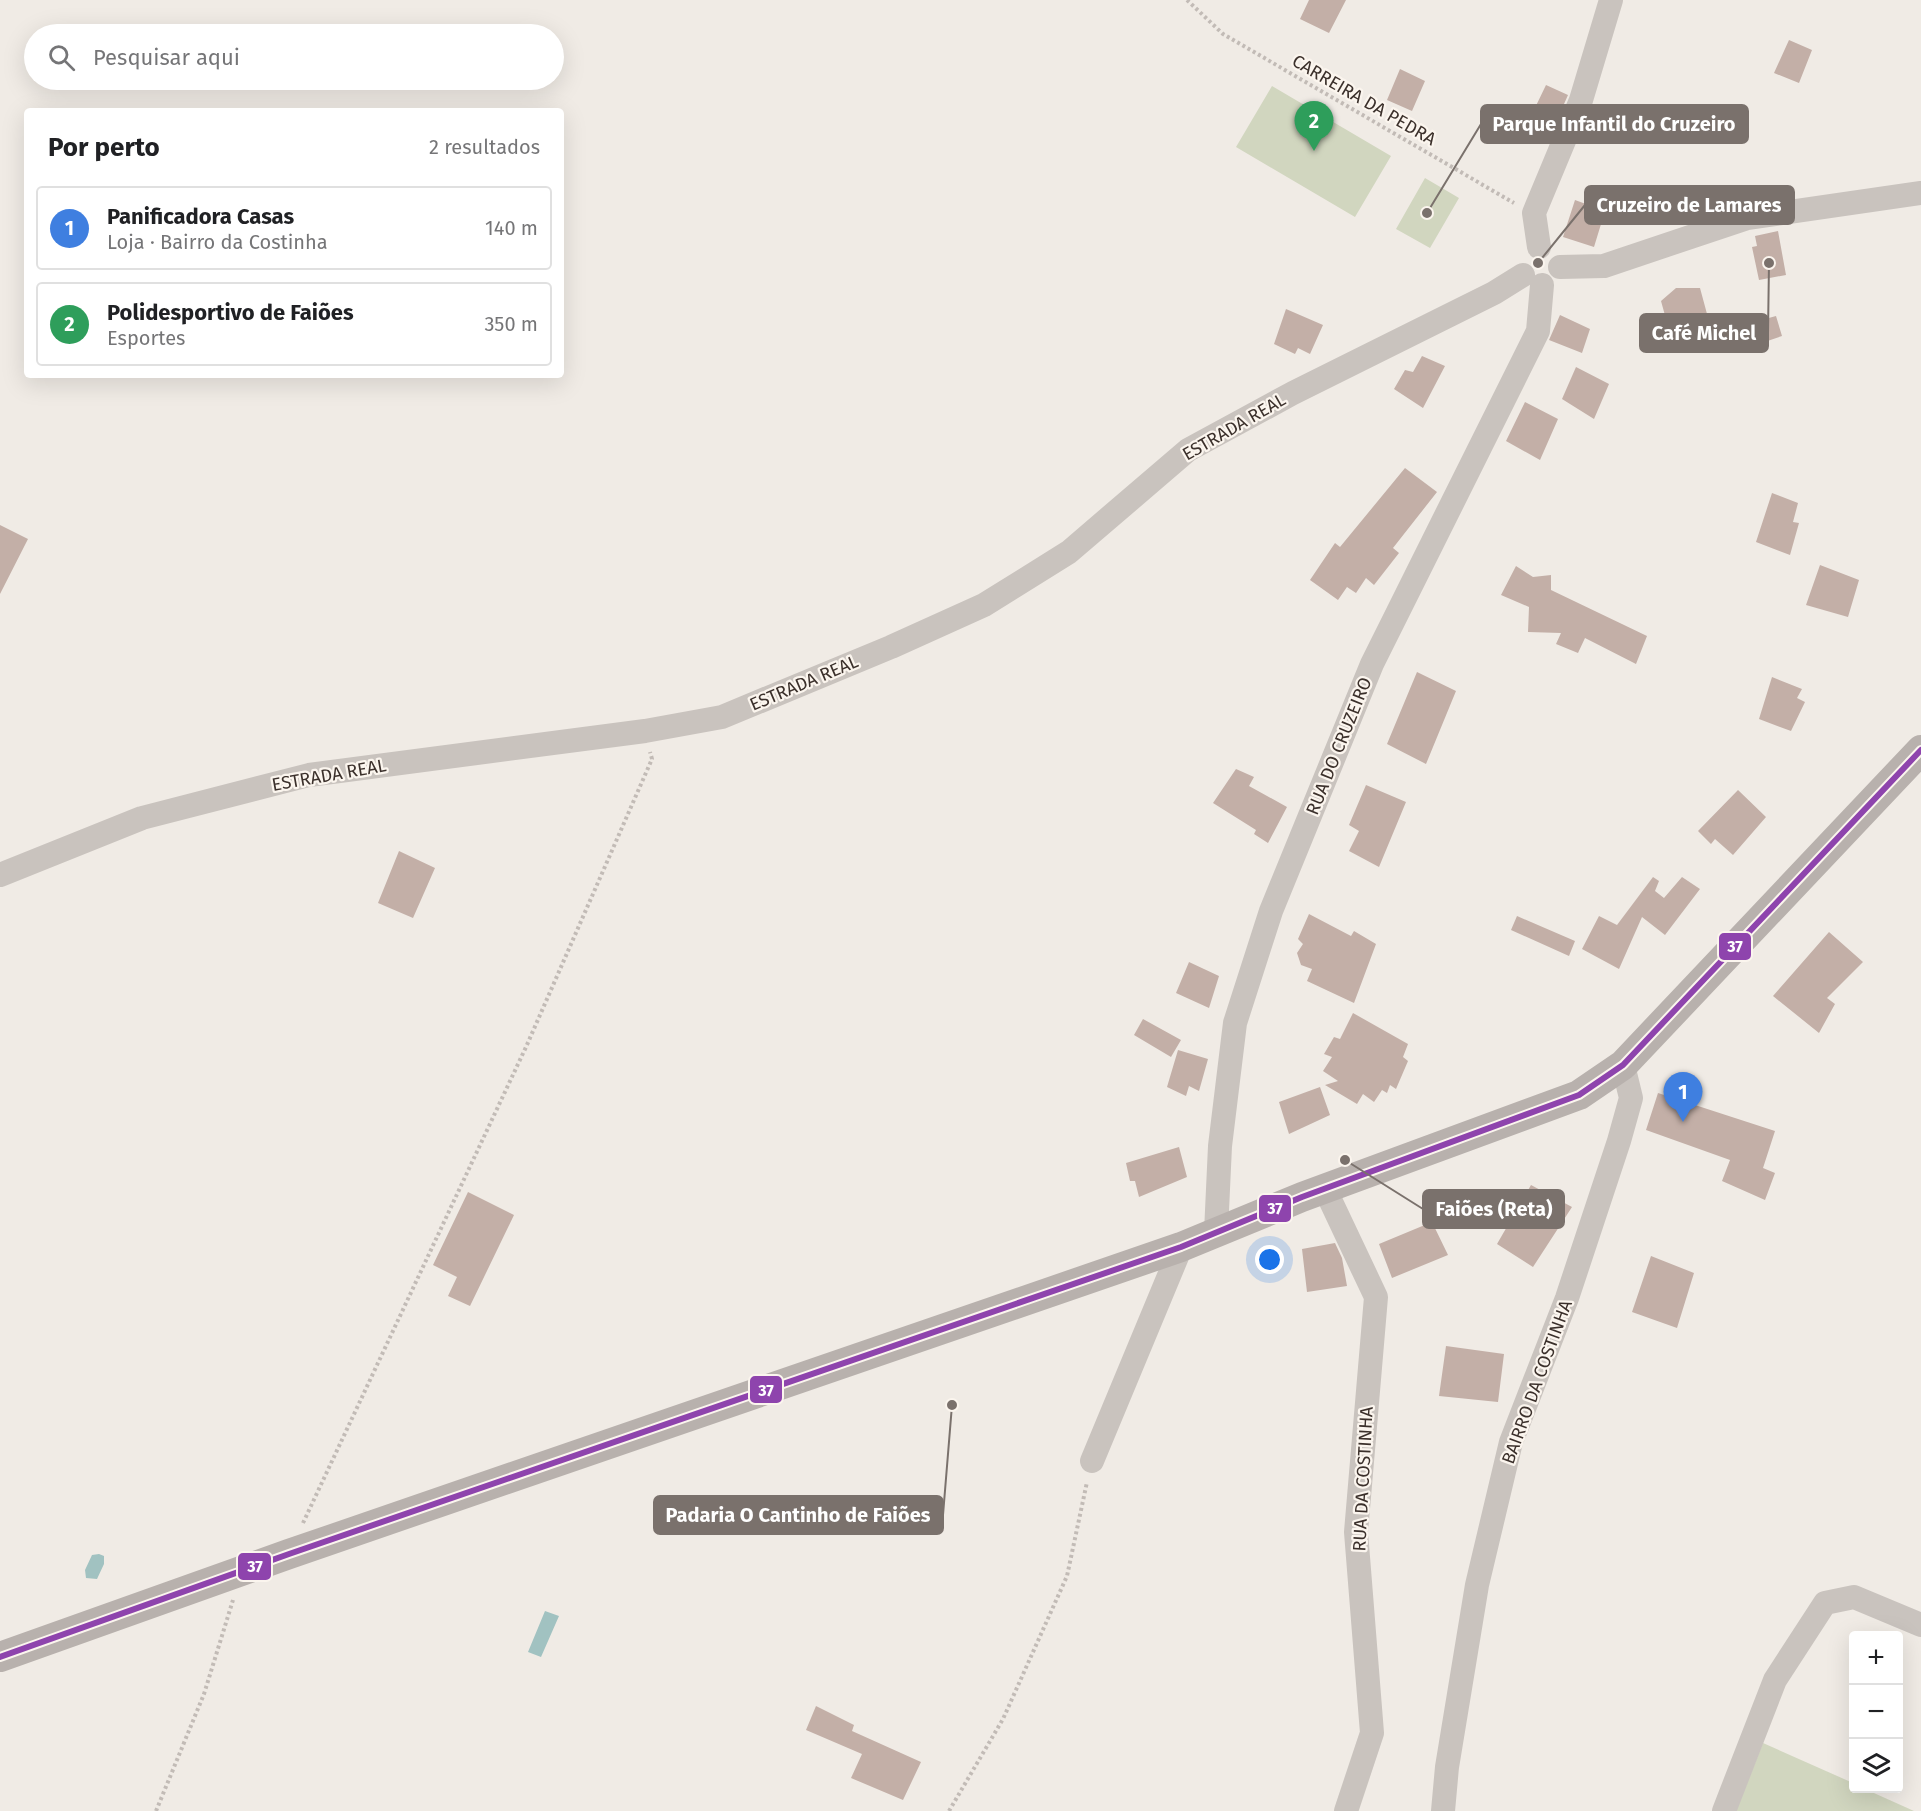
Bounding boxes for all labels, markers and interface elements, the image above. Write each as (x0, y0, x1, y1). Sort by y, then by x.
search box (24, 24, 564, 90)
icon: search (45, 41, 78, 74)
text: Pesquisar aqui (93, 44, 240, 71)
street label: CARREIRA DA PEDRA (1288, 50, 1440, 150)
pin: 2 (1294, 102, 1334, 151)
callout: Parque Infantil do Cruzeiro (1481, 105, 1748, 143)
text: Parque Infantil do Cruzeiro (1492, 112, 1736, 136)
text: Por perto (48, 132, 160, 163)
text: 2 resultados (429, 135, 540, 159)
callout: Cruzeiro de Lamares (1585, 186, 1794, 224)
text: Cruzeiro de Lamares (1596, 193, 1782, 217)
text: Panificadora Casas (107, 203, 294, 230)
text: 1 (65, 216, 74, 240)
text: 140 m (485, 216, 538, 240)
text: Loja · Bairro da Costinha (107, 230, 328, 254)
text: Polidesportivo de Faiões (107, 299, 354, 326)
text: 2 (64, 312, 75, 336)
text: 350 m (484, 312, 538, 336)
callout: Café Michel (1640, 314, 1768, 352)
text: Café Michel (1652, 321, 1756, 345)
text: Esportes (107, 326, 185, 350)
street label: ESTRADA REAL (1178, 389, 1290, 465)
street label: ESTRADA REAL (746, 650, 862, 716)
street label: RUA DO CRUZEIRO (1301, 674, 1377, 818)
street label: ESTRADA REAL (270, 754, 388, 796)
line badge: 37 (1718, 932, 1752, 961)
text: 37 (1726, 937, 1743, 956)
pin: 1 (1664, 1072, 1702, 1122)
callout: Faiões (Reta) (1423, 1190, 1564, 1228)
line badge: 37 (1258, 1194, 1292, 1223)
text: Faiões (Reta) (1436, 1197, 1553, 1221)
text: 37 (1266, 1199, 1283, 1218)
your location (1255, 1245, 1284, 1274)
street label: BAIRRO DA COSTINHA (1497, 1296, 1577, 1467)
line badge: 37 (749, 1375, 783, 1404)
text: 37 (757, 1381, 774, 1400)
street label: RUA DA COSTINHA (1348, 1405, 1378, 1552)
callout: Padaria O Cantinho de Faiões (654, 1496, 943, 1534)
text: Padaria O Cantinho de Faiões (666, 1503, 931, 1527)
line badge: 37 (237, 1552, 272, 1581)
text: 37 (246, 1557, 263, 1576)
map controls (1849, 1631, 1903, 1793)
button: + (1849, 1631, 1903, 1685)
button: − (1849, 1685, 1903, 1739)
button: layers (1849, 1739, 1903, 1793)

